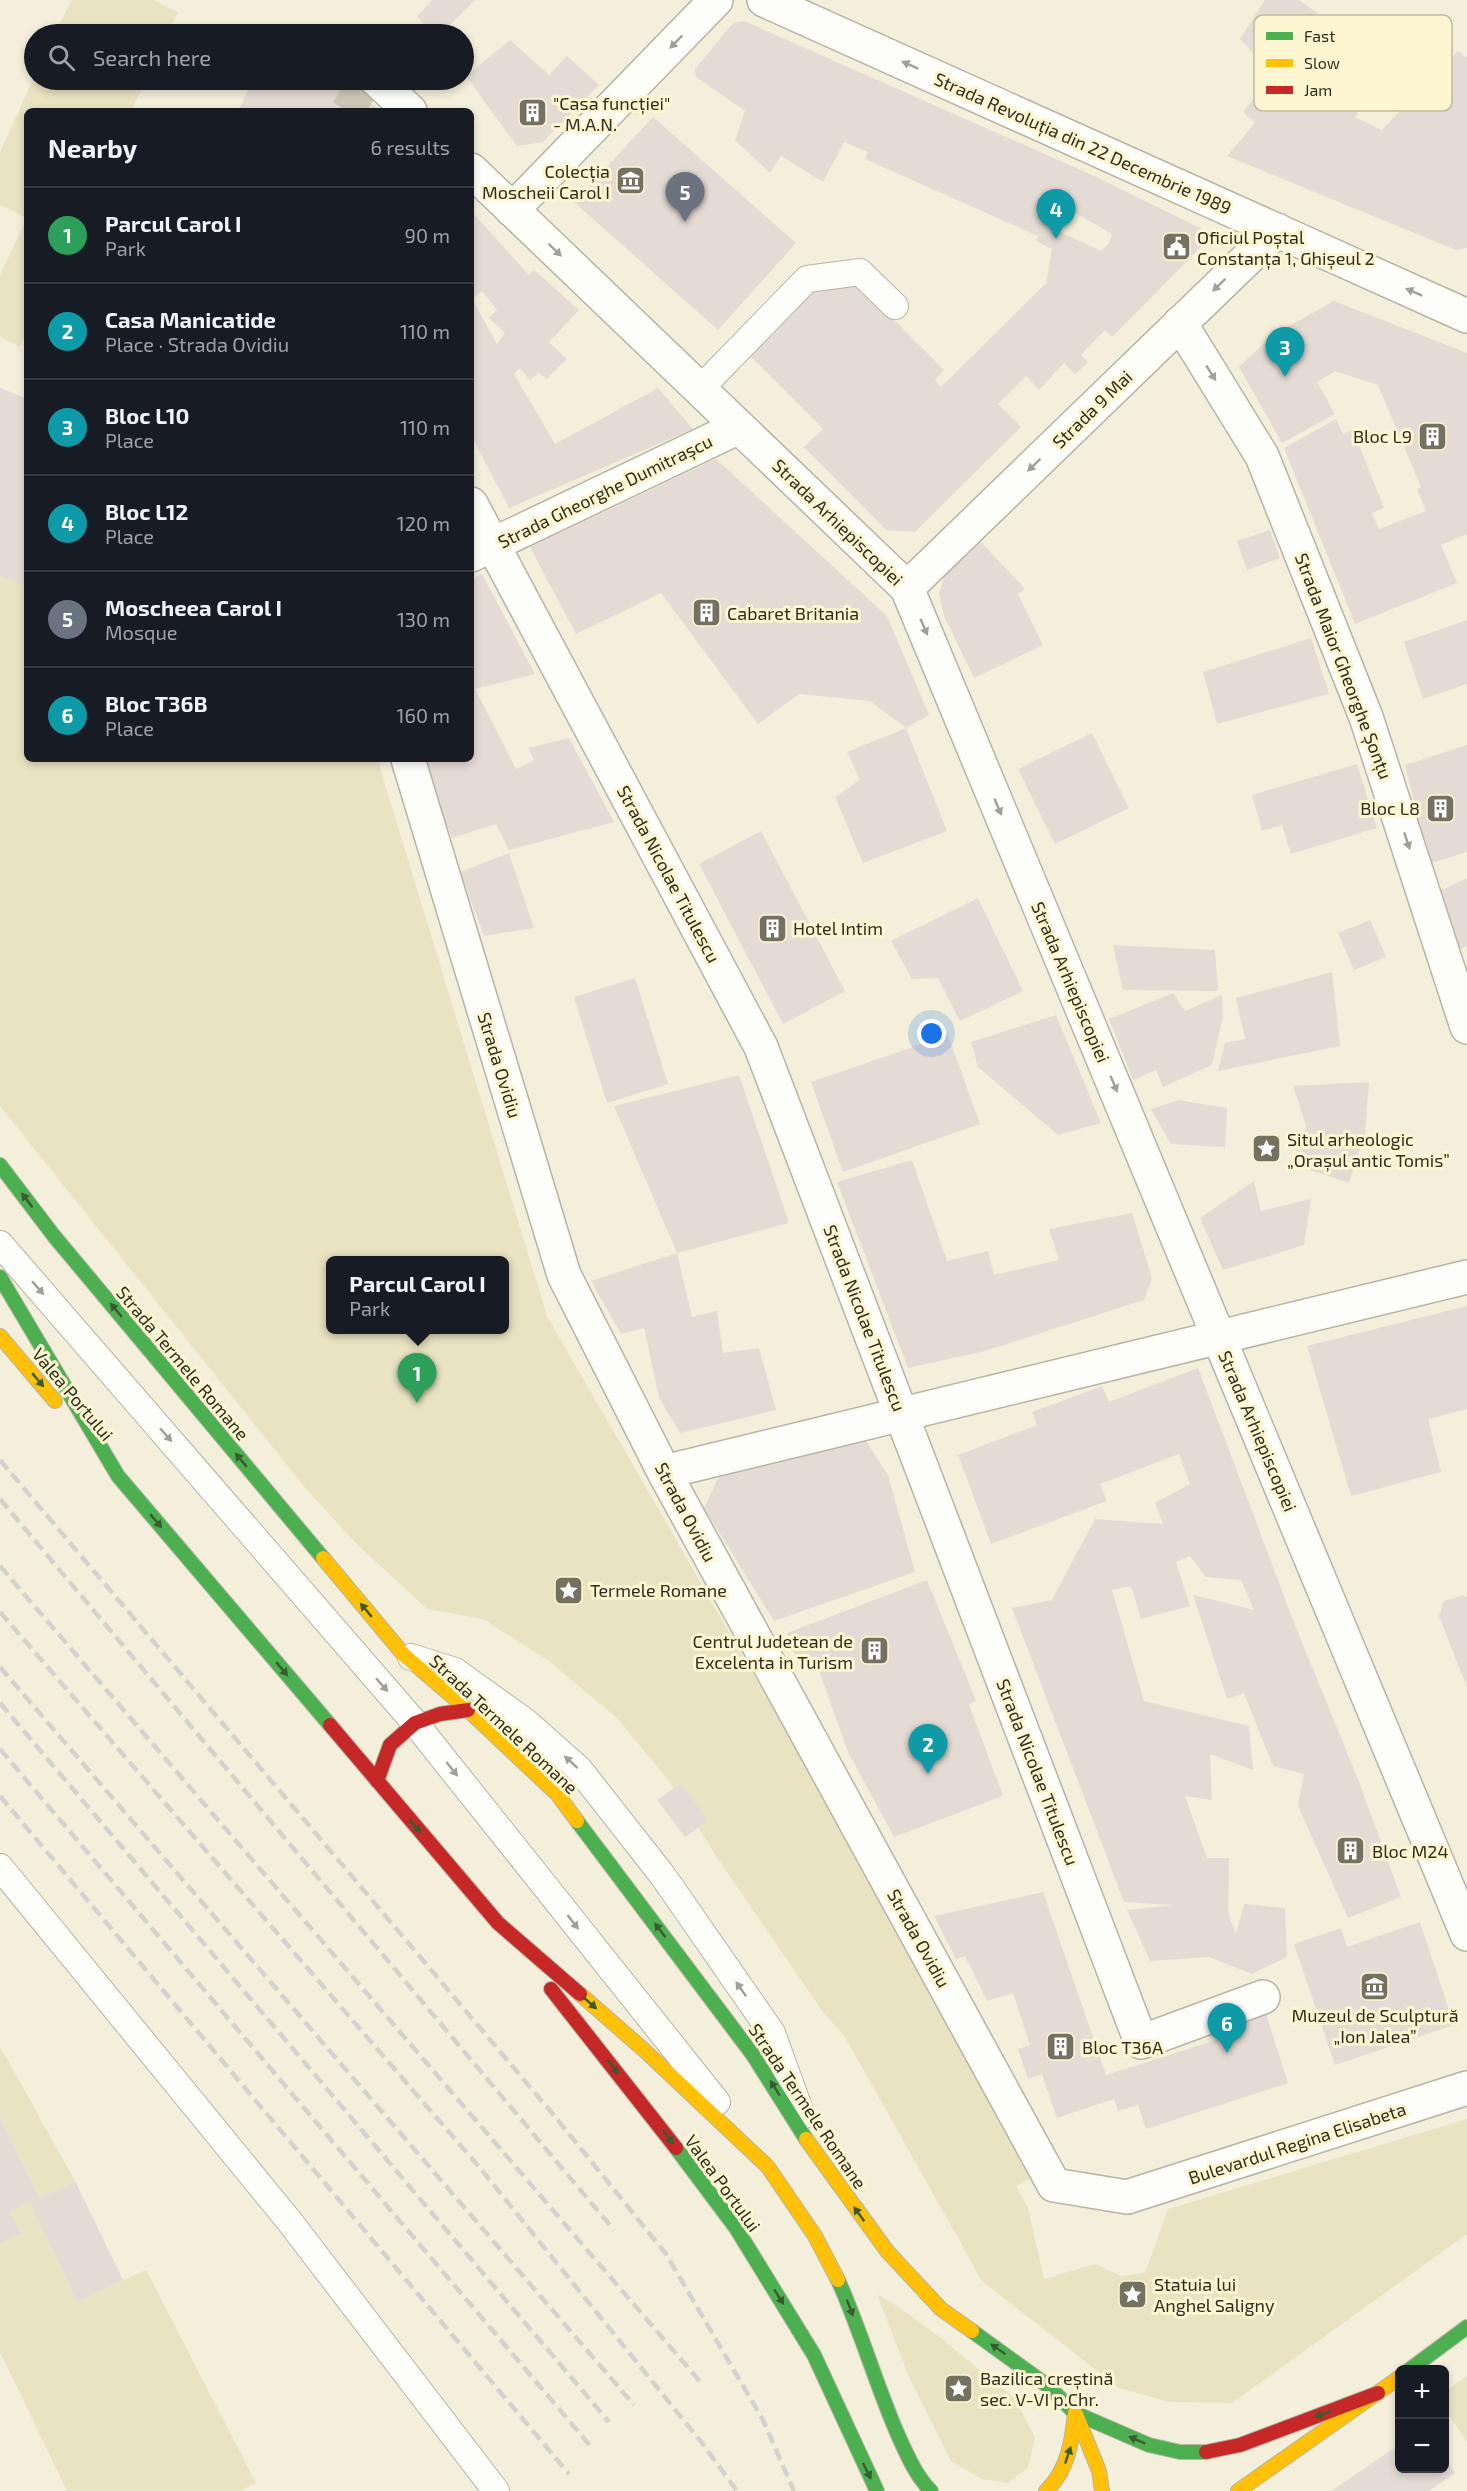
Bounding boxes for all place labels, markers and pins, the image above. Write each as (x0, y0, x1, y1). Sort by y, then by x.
place label: "Casa funcției" - M.A.N. (553, 92, 670, 135)
building icon: "Casa funcției" - M.A.N. (516, 97, 548, 129)
place label: Colecția Moscheii Carol I (482, 160, 610, 203)
museum icon: Colecția Moscheii Carol I (615, 165, 647, 197)
pin: 5 (666, 172, 704, 222)
pin: 4 (1036, 190, 1076, 239)
place label: Oficiul Poștal Constanța 1, Ghișeul 2 (1197, 226, 1375, 270)
public building icon: Oficiul Poștal Constanța 1, Ghișeul 2 (1160, 231, 1192, 263)
pin: 3 (1266, 328, 1304, 377)
building icon: Bloc L9 (1417, 420, 1449, 452)
place label: Bloc L9 (1353, 425, 1412, 447)
building icon: Cabaret Britania (690, 597, 722, 629)
place label: Cabaret Britania (727, 602, 859, 624)
building icon: Bloc L8 (1425, 792, 1457, 824)
place label: Bloc L8 (1360, 797, 1420, 819)
building icon: Hotel Intim (756, 912, 788, 944)
place label: Hotel Intim (793, 917, 883, 939)
place label: Situl arheologic „Orașul antic Tomis” (1287, 1128, 1450, 1172)
place icon: Situl arheologic „Orașul antic Tomis” (1250, 1133, 1282, 1165)
pin: 1 (398, 1354, 436, 1403)
place icon: Termele Romane (553, 1574, 585, 1606)
place label: Termele Romane (590, 1579, 727, 1601)
place label: Centrul Judetean de Excelenta in Turism (693, 1630, 853, 1673)
building icon: Centrul Judetean de Excelenta in Turism (858, 1635, 890, 1667)
pin: 2 (908, 1724, 948, 1774)
building icon: Bloc M24 (1335, 1835, 1367, 1867)
place label: Bloc M24 (1372, 1840, 1449, 1862)
museum icon: Muzeul de Sculptură „Ion Jalea” (1359, 1970, 1391, 2002)
pin: 6 (1208, 2004, 1246, 2053)
place label: Muzeul de Sculptură „Ion Jalea” (1291, 2004, 1459, 2047)
building icon: Bloc T36A (1045, 2031, 1077, 2063)
place label: Bloc T36A (1082, 2036, 1164, 2058)
place label: Statuia lui Anghel Saligny (1154, 2273, 1275, 2316)
place icon: Statuia lui Anghel Saligny (1117, 2278, 1149, 2310)
place label: Bazilica creștină sec. V-VI p.Chr. (980, 2367, 1113, 2410)
place icon: Bazilica creștină sec. V-VI p.Chr. (943, 2372, 975, 2404)

